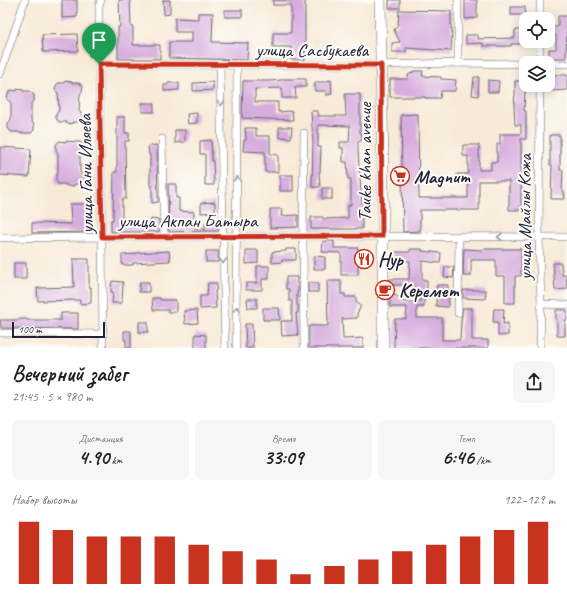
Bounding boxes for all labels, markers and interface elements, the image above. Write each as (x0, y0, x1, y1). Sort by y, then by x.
map controls (519, 12, 555, 92)
button: locate (519, 12, 555, 48)
pin (82, 23, 116, 64)
icon: arrive (88, 29, 110, 51)
street label: улица Сасбукаева (255, 38, 370, 62)
button: layers (519, 56, 555, 92)
one-way arrow (217, 100, 225, 106)
street label: Tauke khan avenue (353, 101, 377, 221)
street label: улица Гани Иляева (73, 113, 99, 235)
street label: улица Майлы Кожа (513, 153, 537, 281)
supermarket icon: Magnum (389, 165, 411, 187)
place label: Magnum (414, 165, 471, 189)
one-way arrow (233, 176, 241, 182)
street label: улица Акпан Батыра (118, 209, 259, 233)
one-way arrow (497, 233, 503, 241)
restaurant icon: Нур (353, 248, 375, 270)
place label: Нур (378, 248, 405, 272)
one-way arrow (219, 258, 228, 264)
cafe icon: Керемет (374, 279, 396, 301)
place label: Керемет (399, 279, 460, 303)
one-way arrow (233, 306, 241, 312)
scale bar (12, 320, 105, 339)
text: 100 m (18, 322, 42, 336)
text: Вечерний забег (12, 360, 127, 388)
button: share (513, 361, 555, 403)
text: 21:45 · 5 × 980 m (12, 389, 93, 405)
text: Дистанция (79, 431, 122, 445)
text: Время (272, 431, 295, 445)
text: Темп (458, 431, 475, 445)
text: 4.90 (78, 445, 109, 470)
text: 33:09 (264, 445, 303, 470)
text: 6:46 (442, 445, 474, 470)
text: km (109, 453, 123, 467)
text: /km (474, 453, 491, 467)
text: Набор высоты (12, 492, 77, 508)
text: 122–129 m (504, 492, 555, 508)

